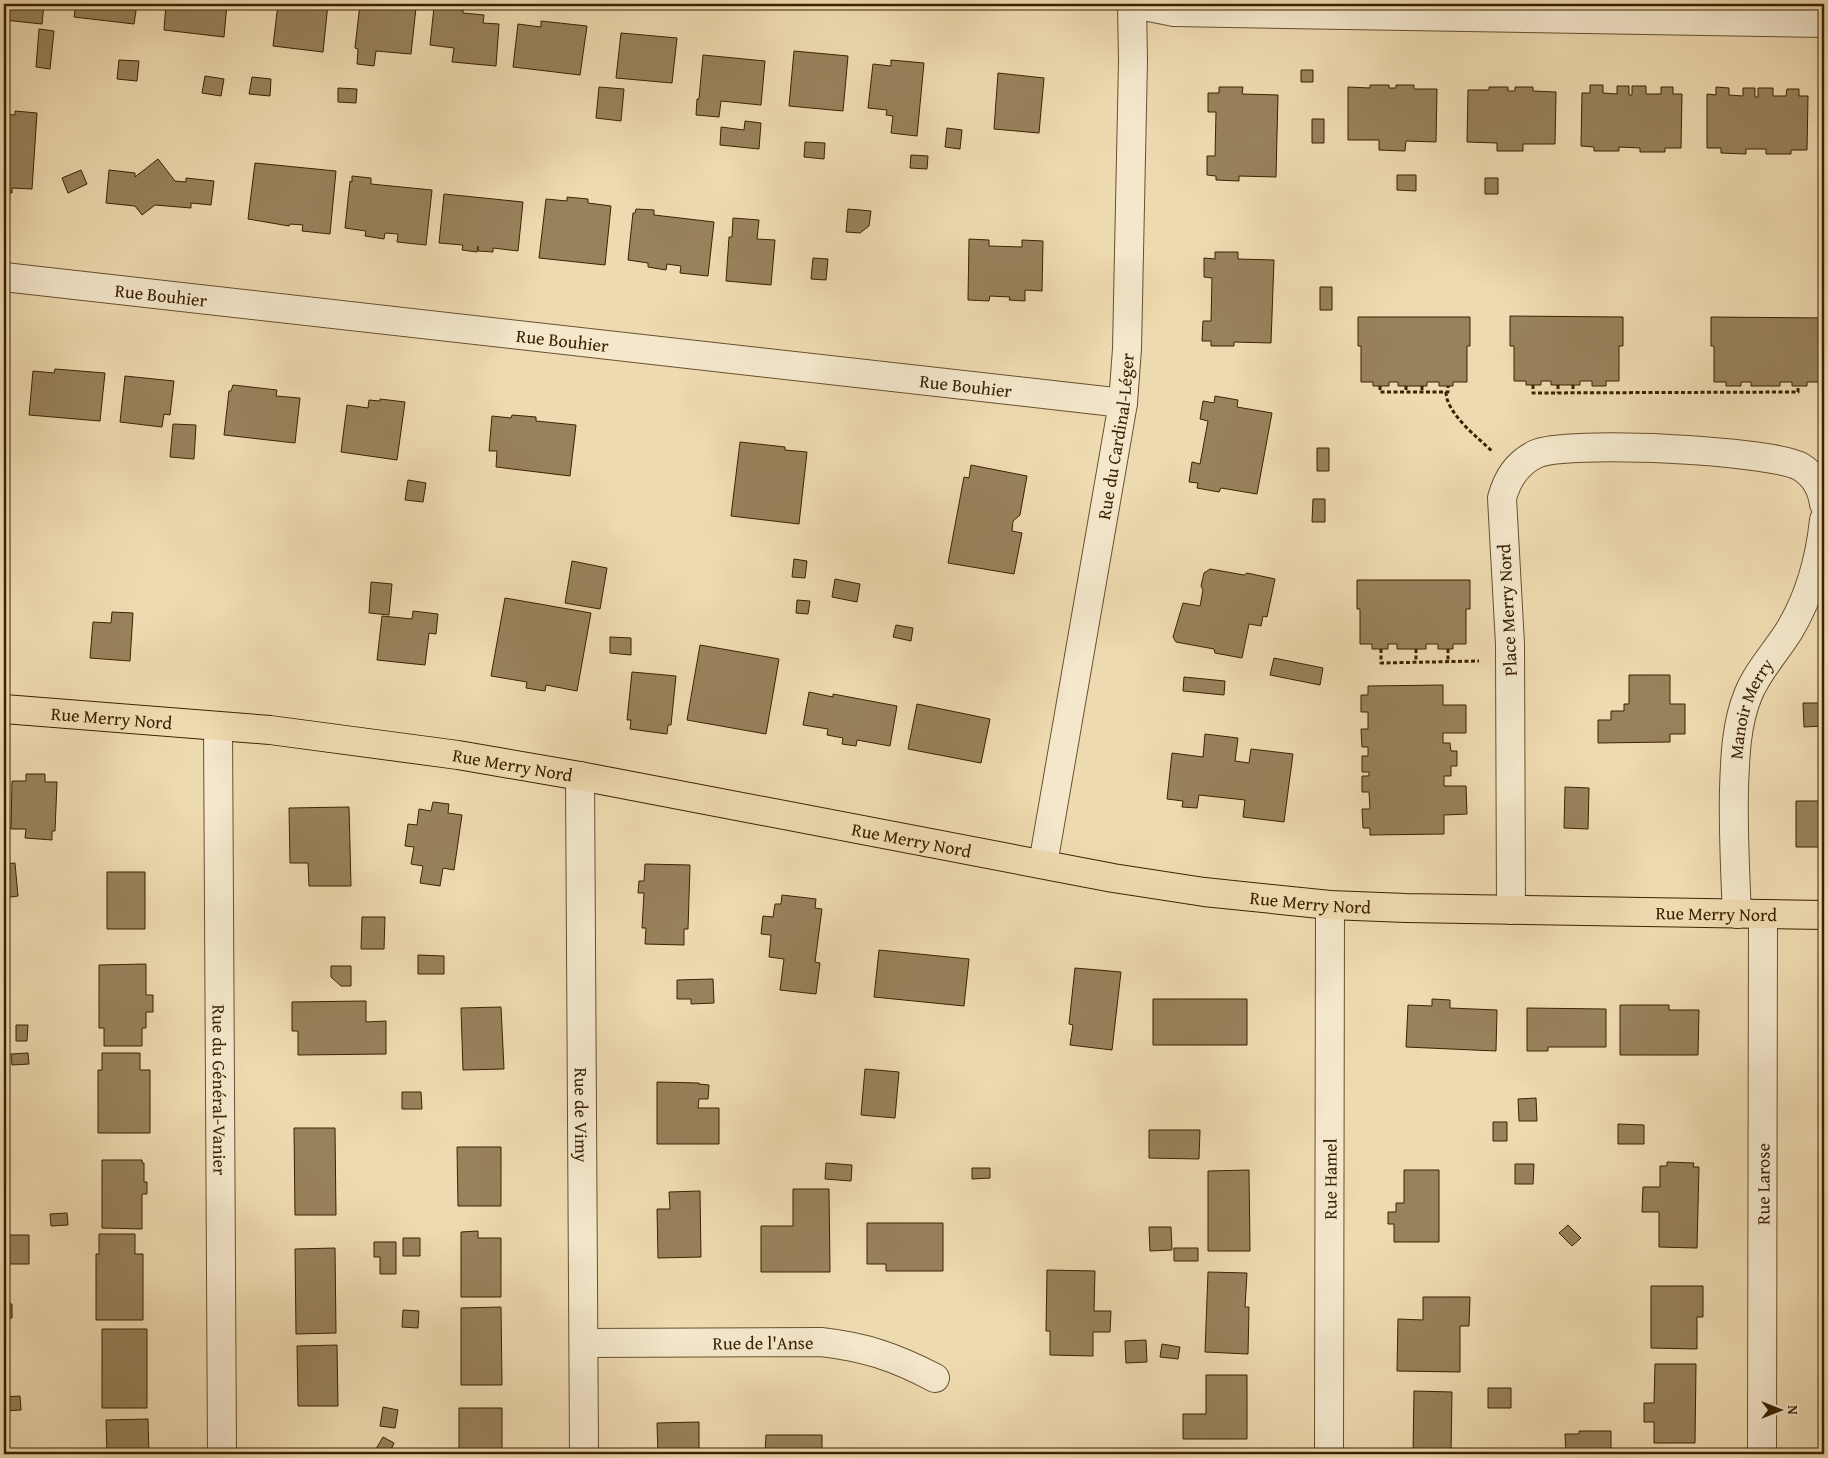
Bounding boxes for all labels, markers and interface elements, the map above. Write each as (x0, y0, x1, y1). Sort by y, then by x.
street label: Rue Bouhier (113, 276, 209, 313)
street label: Rue Bouhier (515, 321, 611, 359)
street label: Rue du Cardinal-Léger (1090, 351, 1140, 521)
street label: Rue Bouhier (918, 367, 1014, 404)
street label: Place Merry Nord (1490, 543, 1524, 677)
street label: Manoir Merry (1722, 652, 1779, 760)
street label: Rue Merry Nord (50, 699, 174, 736)
street label: Rue Merry Nord (451, 741, 575, 788)
street label: Rue Merry Nord (850, 815, 974, 864)
street label: Rue Merry Nord (1249, 883, 1372, 920)
street label: Rue Merry Nord (1655, 899, 1778, 928)
street label: Rue du Général-Vanier (206, 1005, 234, 1176)
street label: Rue de Vimy (568, 1067, 596, 1163)
street label: Rue Hamel (1316, 1138, 1343, 1220)
street label: Rue Larose (1749, 1143, 1776, 1225)
street label: Rue de l'Anse (712, 1329, 814, 1356)
north arrow (1756, 1386, 1806, 1436)
text: N (1783, 1405, 1803, 1415)

